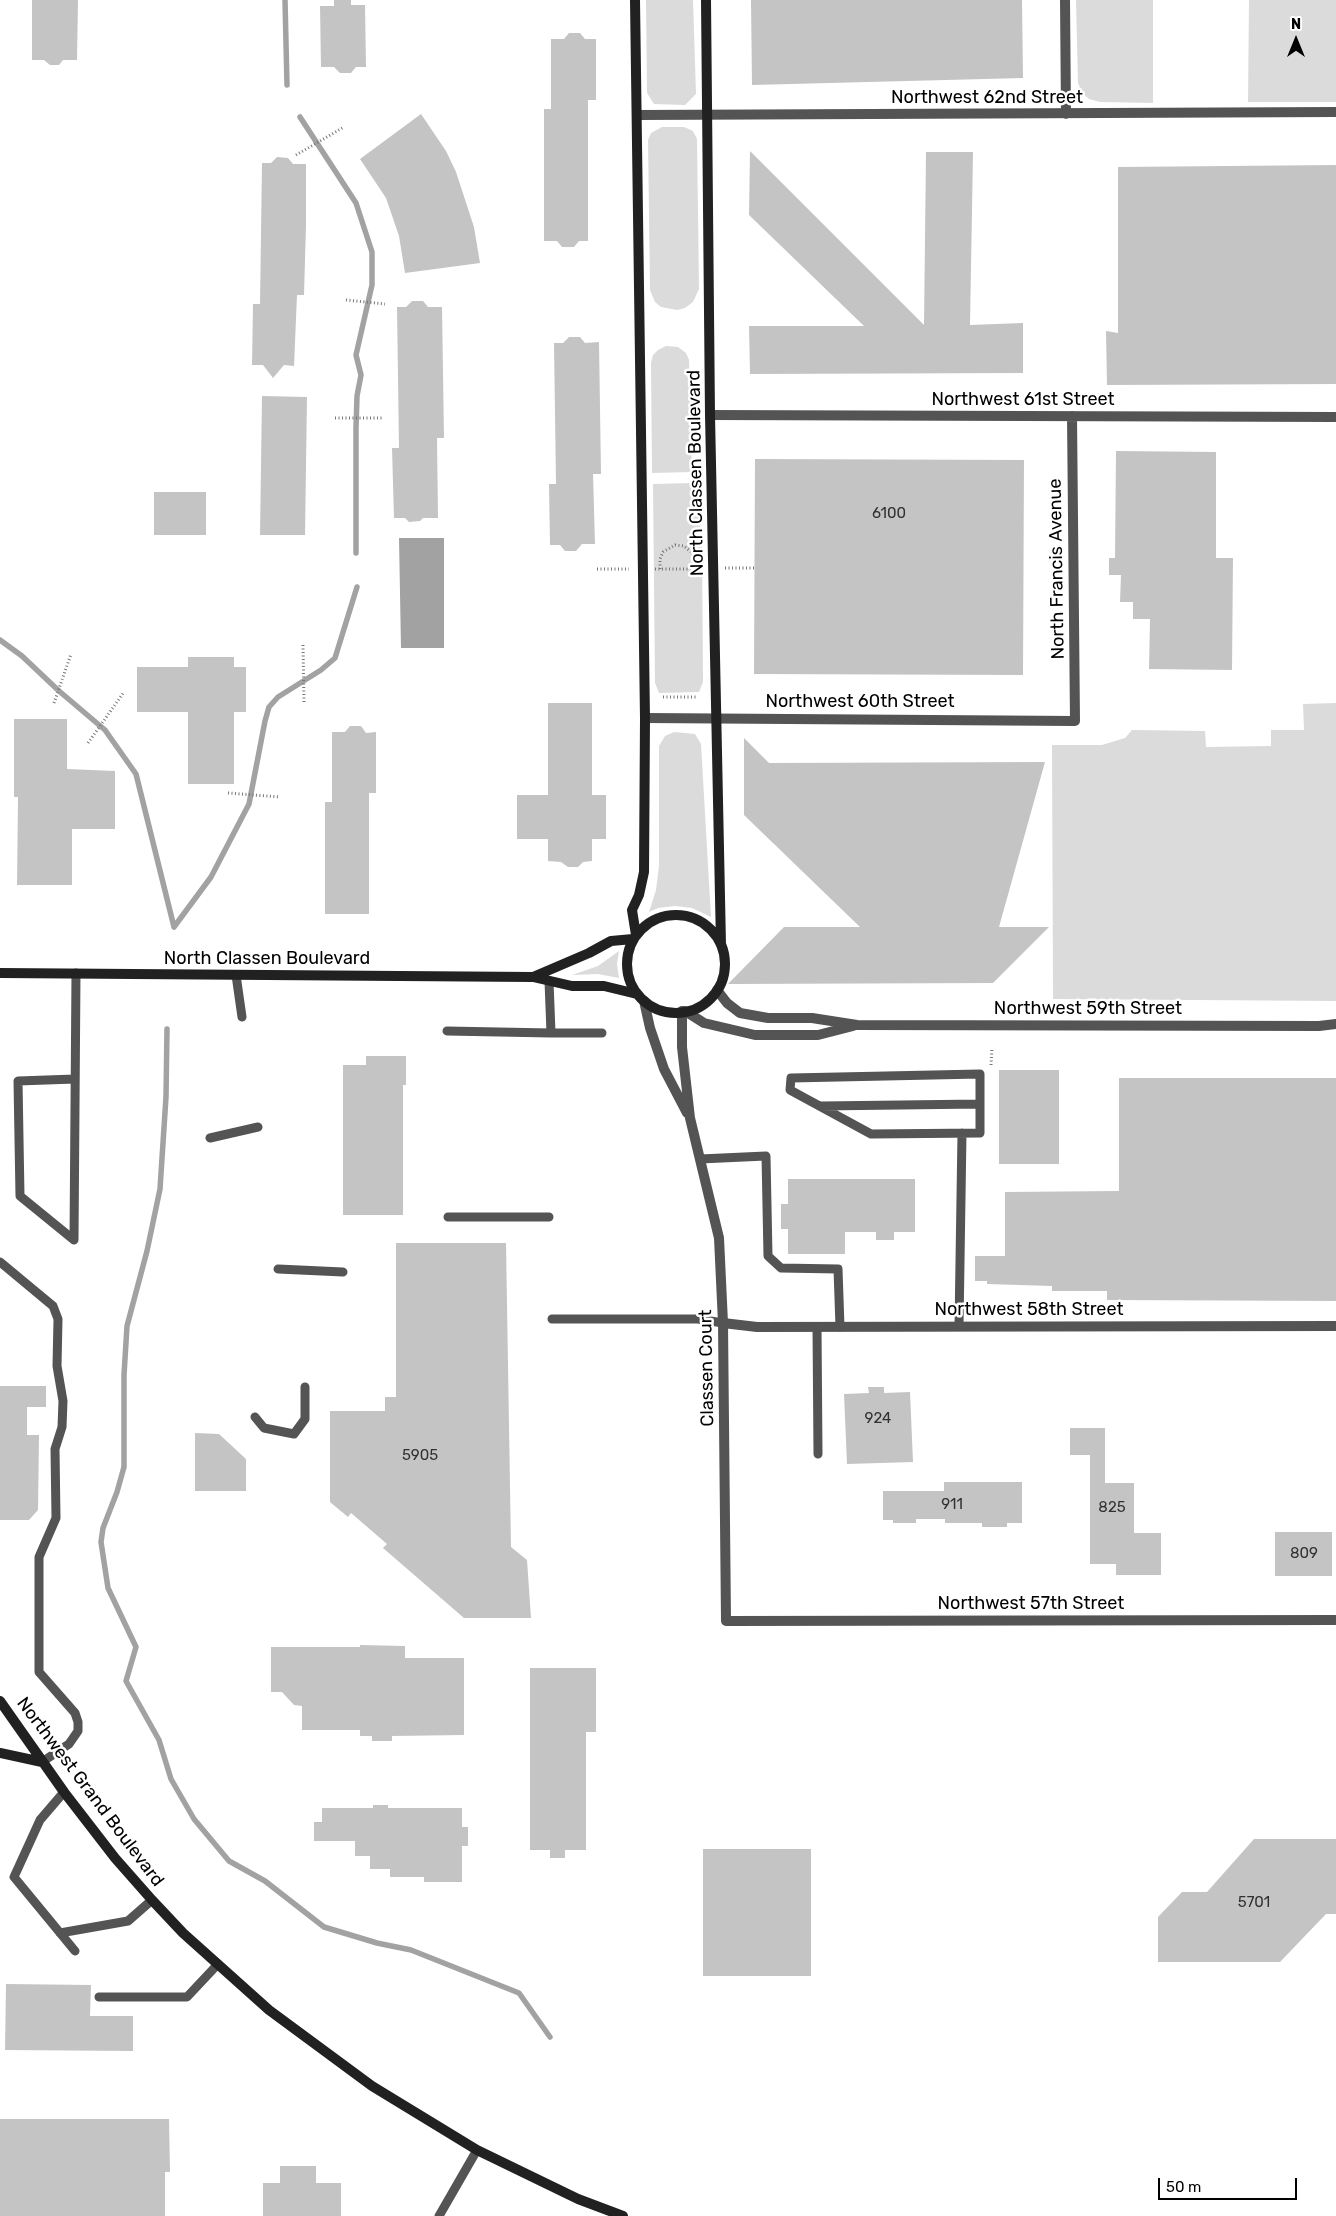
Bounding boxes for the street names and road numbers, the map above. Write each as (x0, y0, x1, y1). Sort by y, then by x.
street label: Northwest 62nd Street (891, 87, 1083, 109)
street label: North Classen Boulevard (683, 370, 709, 576)
street label: Northwest 61st Street (931, 389, 1115, 411)
street label: North Francis Avenue (1045, 478, 1069, 660)
street label: Northwest 60th Street (765, 691, 955, 713)
street label: North Classen Boulevard (164, 948, 370, 970)
street label: Northwest 59th Street (994, 998, 1182, 1020)
street label: Northwest 58th Street (934, 1299, 1124, 1321)
street label: Classen Court (695, 1309, 719, 1427)
street label: Northwest 57th Street (938, 1593, 1124, 1615)
street label: Northwest Grand Boulevard (12, 1693, 168, 1891)

